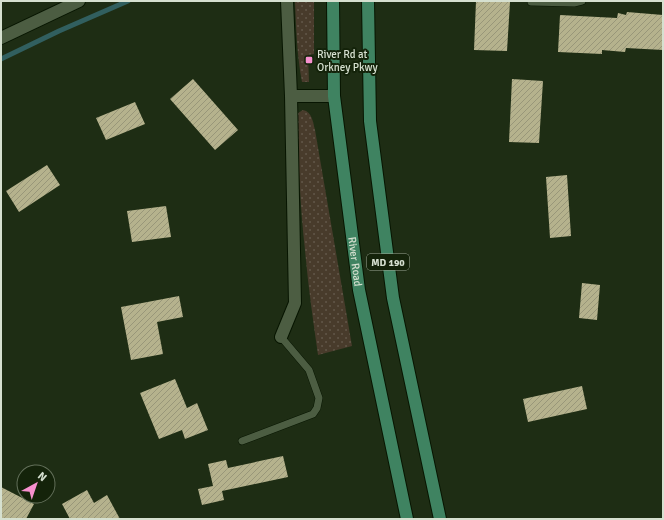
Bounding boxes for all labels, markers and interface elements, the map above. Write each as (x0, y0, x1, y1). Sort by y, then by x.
place label: River Rd at Orkney Pkwy (317, 48, 378, 74)
marker: River Rd at Orkney Pkwy (304, 55, 314, 65)
street label: River Road (345, 236, 365, 287)
road number: MD 190 (367, 254, 409, 270)
north arrow (16, 464, 56, 504)
text: N (35, 469, 49, 484)

